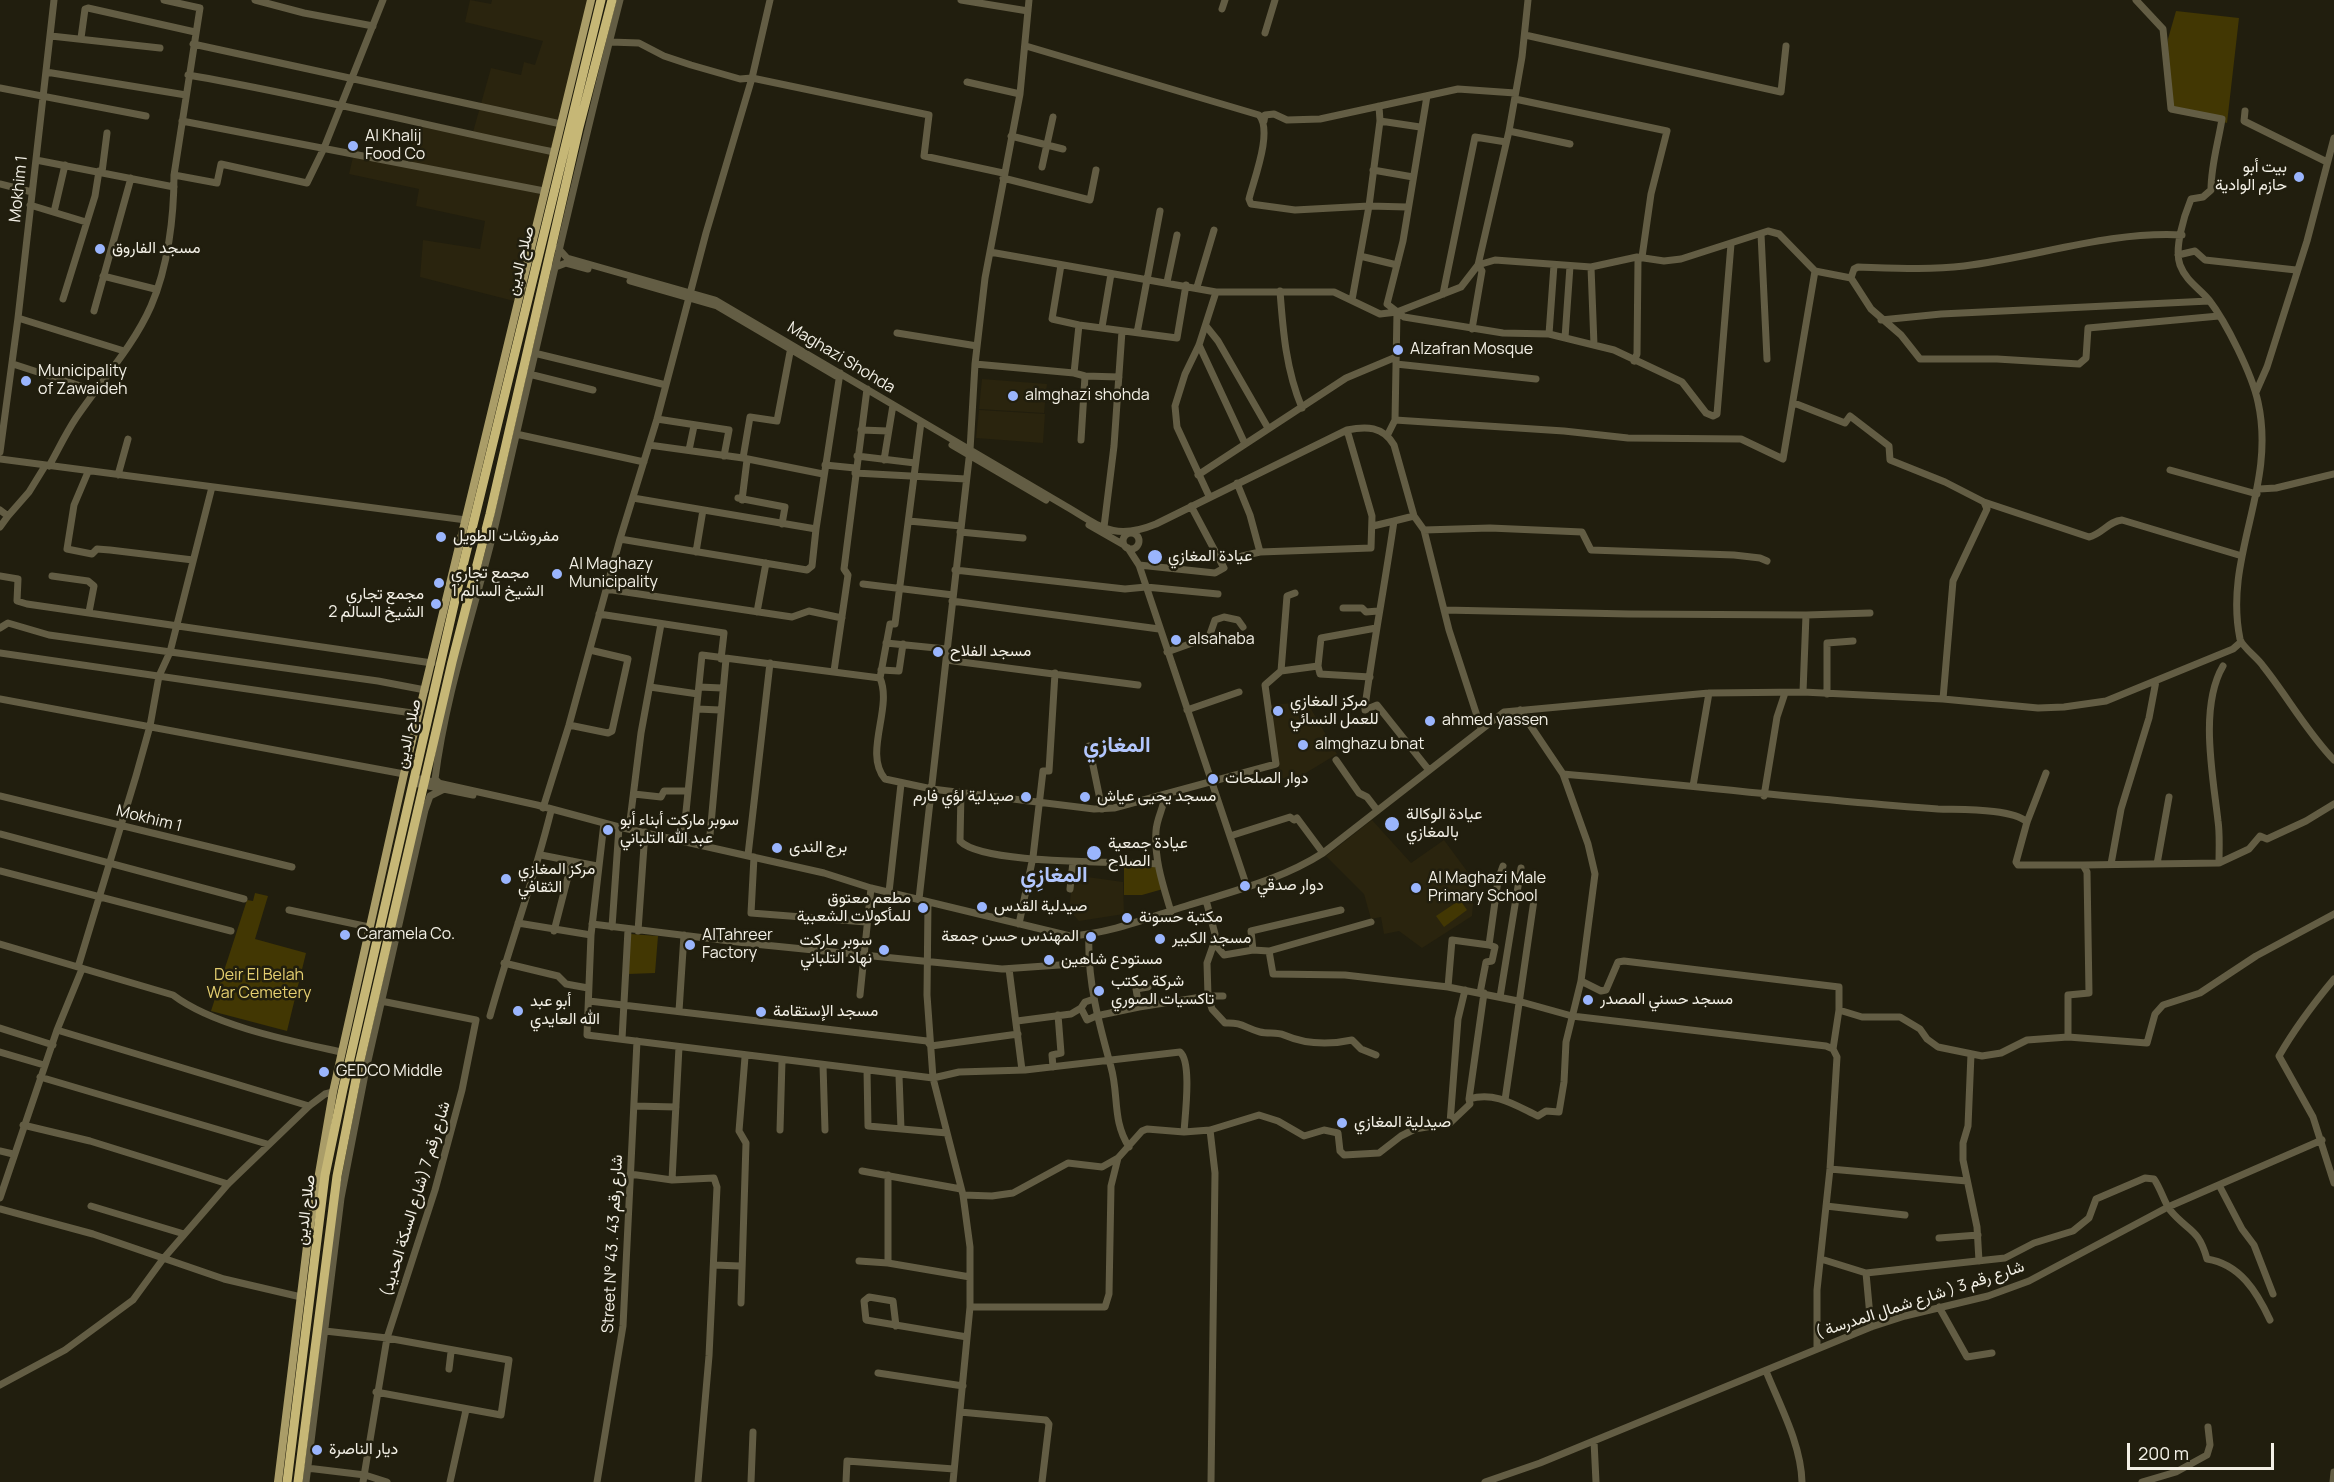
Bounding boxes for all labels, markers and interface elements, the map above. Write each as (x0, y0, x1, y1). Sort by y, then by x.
place label: Al Khalij Food Co (365, 127, 425, 165)
marker: Al Khalij Food Co (346, 139, 360, 153)
street label: Mokhim 1 (6, 155, 32, 223)
place label: بيت أبو حازم الوادية (2215, 158, 2287, 196)
marker: بيت أبو حازم الوادية (2292, 170, 2306, 184)
street label: صلاح الدين (503, 224, 539, 298)
place label: مسجد الفاروق (112, 239, 201, 259)
marker: مسجد الفاروق (93, 242, 107, 256)
street label: Maghazi Shohda (784, 318, 898, 398)
place label: Alzafran Mosque (1410, 340, 1533, 360)
marker: Alzafran Mosque (1391, 343, 1405, 357)
place label: Municipality of Zawaideh (38, 362, 127, 400)
marker: Municipality of Zawaideh (19, 374, 33, 388)
place label: almghazi shohda (1025, 386, 1150, 406)
marker: almghazi shohda (1006, 389, 1020, 403)
place label: مفروشات الطويل (453, 527, 559, 547)
marker: مفروشات الطويل (434, 530, 448, 544)
place label: عيادة المغازي (1168, 547, 1252, 567)
marker: عيادة المغازي (1146, 548, 1164, 566)
place label: Al Maghazy Municipality (569, 555, 658, 593)
place label: مجمع تجاري الشيخ السالم 1 (451, 564, 544, 602)
marker: Al Maghazy Municipality (550, 567, 564, 581)
marker: مجمع تجاري الشيخ السالم 1 (432, 576, 446, 590)
place label: مجمع تجاري الشيخ السالم 2 (328, 585, 424, 623)
marker: مجمع تجاري الشيخ السالم 2 (429, 597, 443, 611)
place label: alsahaba (1188, 630, 1255, 650)
marker: alsahaba (1169, 633, 1183, 647)
place label: مسجد الفلاح (950, 642, 1031, 662)
marker: مسجد الفلاح (931, 645, 945, 659)
place label: مركز المغازي للعمل النسائي (1290, 692, 1379, 730)
street label: صلاح الدين (392, 697, 426, 771)
marker: مركز المغازي للعمل النسائي (1271, 704, 1285, 718)
place label: ahmed yassen (1442, 711, 1548, 731)
marker: ahmed yassen (1423, 714, 1437, 728)
district label: المغازي (1083, 733, 1151, 759)
place label: almghazu bnat (1315, 735, 1425, 755)
marker: almghazu bnat (1296, 738, 1310, 752)
place label: دوار الصلحات (1225, 769, 1308, 789)
marker: دوار الصلحات (1206, 772, 1220, 786)
place label: صيدلية لؤي فارم (913, 787, 1014, 807)
place label: مسجد يحيى عياش (1097, 787, 1216, 807)
marker: صيدلية لؤي فارم (1019, 790, 1033, 804)
marker: مسجد يحيى عياش (1078, 790, 1092, 804)
street label: Mokhim 1 (114, 802, 184, 836)
place label: عيادة الوكالة بالمغازي (1406, 805, 1482, 843)
place label: سوبر ماركت أبناء أبو عبد الله التلباني (620, 811, 739, 849)
marker: عيادة الوكالة بالمغازي (1383, 815, 1401, 833)
marker: سوبر ماركت أبناء أبو عبد الله التلباني (601, 823, 615, 837)
place label: عيادة جمعية الصلاح (1108, 834, 1188, 872)
place label: برج الندى (789, 838, 847, 858)
marker: برج الندى (770, 841, 784, 855)
marker: عيادة جمعية الصلاح (1085, 844, 1103, 862)
place label: مركز المغازي الثقافي (518, 860, 595, 898)
district label: المغازِي (1020, 863, 1088, 889)
place label: Al Maghazi Male Primary School (1428, 869, 1546, 907)
marker: مركز المغازي الثقافي (499, 872, 513, 886)
place label: دوار صدقي (1257, 876, 1324, 896)
marker: دوار صدقي (1238, 879, 1252, 893)
marker: Al Maghazi Male Primary School (1409, 881, 1423, 895)
place label: مطعم معتوق للمأكولات الشعبية (797, 889, 911, 927)
place label: صيدلية القدس (994, 897, 1087, 917)
marker: صيدلية القدس (975, 900, 989, 914)
marker: مطعم معتوق للمأكولات الشعبية (916, 901, 930, 915)
place label: مكتبة حسونة (1139, 908, 1223, 928)
marker: مكتبة حسونة (1120, 911, 1134, 925)
place label: Caramela Co. (357, 925, 455, 945)
place label: AlTahreer Factory (702, 926, 773, 964)
place label: المهندس حسن جمعة (941, 927, 1079, 947)
marker: Caramela Co. (338, 928, 352, 942)
place label: مسجد الكبير (1172, 929, 1251, 949)
marker: المهندس حسن جمعة (1084, 930, 1098, 944)
place label: سوبر ماركت نهاد التلباني (799, 931, 872, 969)
marker: مسجد الكبير (1153, 932, 1167, 946)
marker: AlTahreer Factory (683, 938, 697, 952)
marker: سوبر ماركت نهاد التلباني (877, 943, 891, 957)
place label: مستودع شاهين (1061, 950, 1162, 970)
marker: مستودع شاهين (1042, 953, 1056, 967)
park label: Deir El Belah War Cemetery (206, 966, 312, 1004)
place label: شركة مكتب تاكسيات الصوري (1111, 972, 1214, 1010)
marker: شركة مكتب تاكسيات الصوري (1092, 984, 1106, 998)
place label: مسجد حسني المصدر (1600, 990, 1733, 1010)
place label: أبو عبد الله العايدي (530, 992, 600, 1030)
marker: مسجد حسني المصدر (1581, 993, 1595, 1007)
place label: مسجد الإستقامة (773, 1002, 878, 1022)
marker: أبو عبد الله العايدي (511, 1004, 525, 1018)
marker: مسجد الإستقامة (754, 1005, 768, 1019)
place label: GEDCO Middle (336, 1062, 443, 1082)
marker: GEDCO Middle (317, 1065, 331, 1079)
street label: شارع رقم 7 (شارع السكة الحديد) (377, 1099, 455, 1299)
place label: صيدلية المغازي (1354, 1113, 1451, 1133)
marker: صيدلية المغازي (1335, 1116, 1349, 1130)
street label: Street N° 43 . شارع رقم 43 (599, 1154, 627, 1334)
street label: صلاح الدين (292, 1174, 320, 1246)
street label: شارع رقم 3 ( شارع شمال المدرسة ) (1813, 1257, 2027, 1343)
scale bar (2130, 1431, 2277, 1469)
place label: ديار الناصرة (329, 1440, 398, 1460)
text: 200 m (2138, 1441, 2189, 1465)
marker: ديار الناصرة (310, 1443, 324, 1457)

